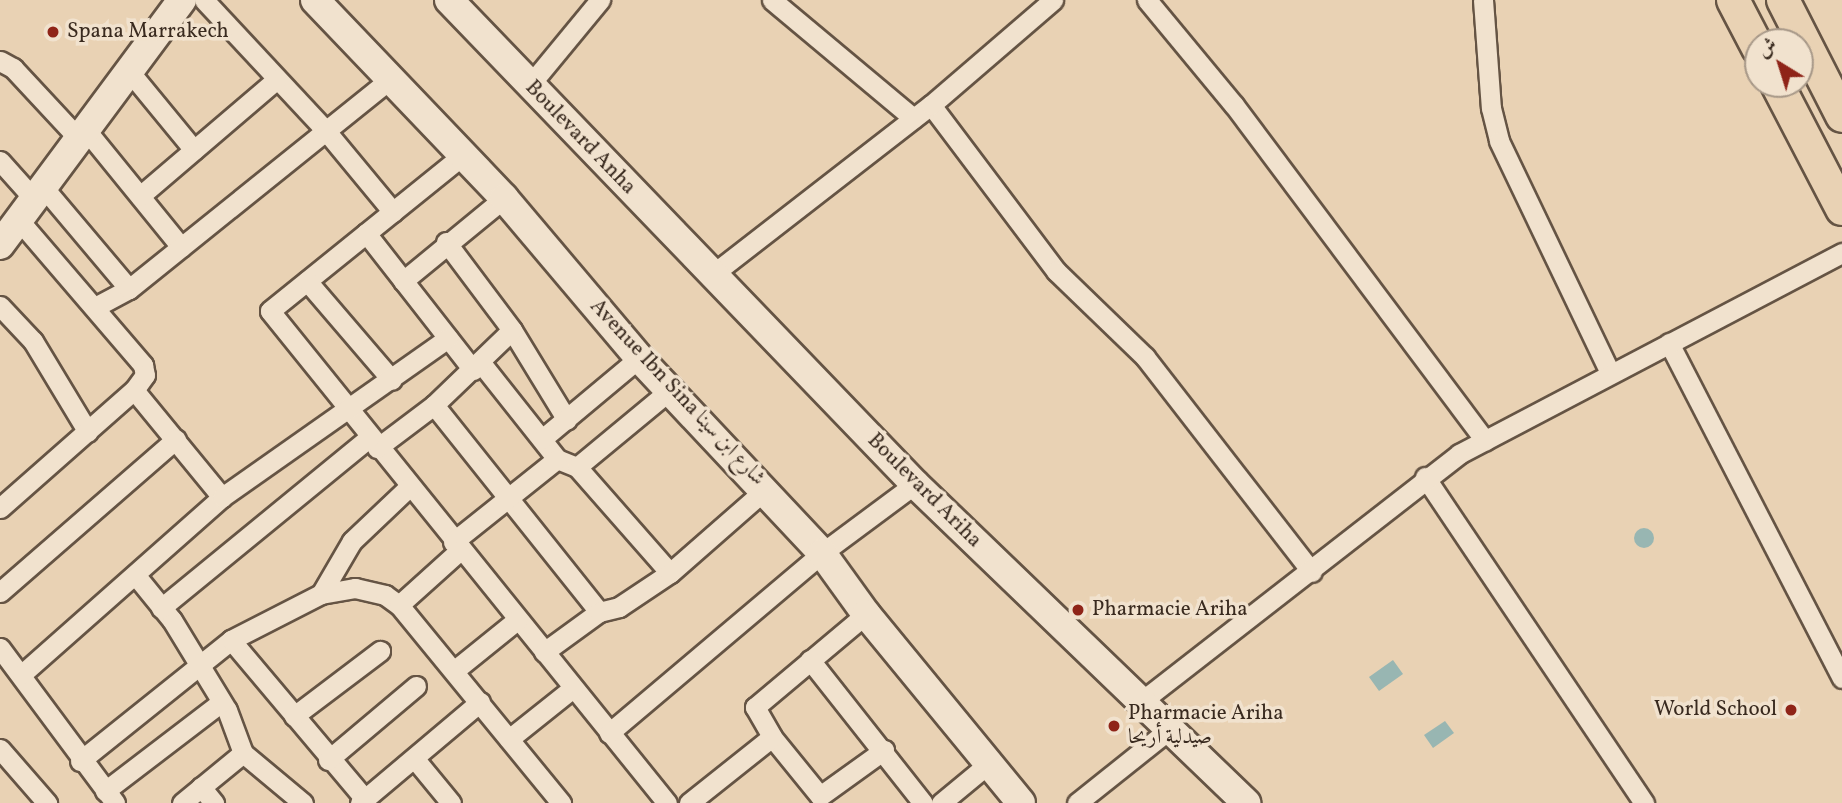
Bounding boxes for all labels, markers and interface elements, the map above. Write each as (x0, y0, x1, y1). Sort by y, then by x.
place label: Spana Marrakech (67, 19, 229, 45)
marker: Spana Marrakech (45, 24, 61, 40)
north arrow (1744, 28, 1814, 98)
text: ش (1752, 32, 1783, 64)
street label: Boulevard Anha (519, 76, 641, 200)
street label: Avenue Ibn Sina شارع ابن سينا (584, 295, 770, 491)
street label: Boulevard Ariha (862, 429, 986, 553)
place label: Pharmacie Ariha (1092, 597, 1248, 623)
marker: Pharmacie Ariha (1070, 602, 1086, 618)
place label: World School (1654, 697, 1777, 723)
place label: Pharmacie Ariha صيدلية أريحا (1128, 701, 1284, 751)
marker: World School (1783, 702, 1799, 718)
marker: Pharmacie Ariha صيدلية أريحا (1106, 718, 1122, 734)

